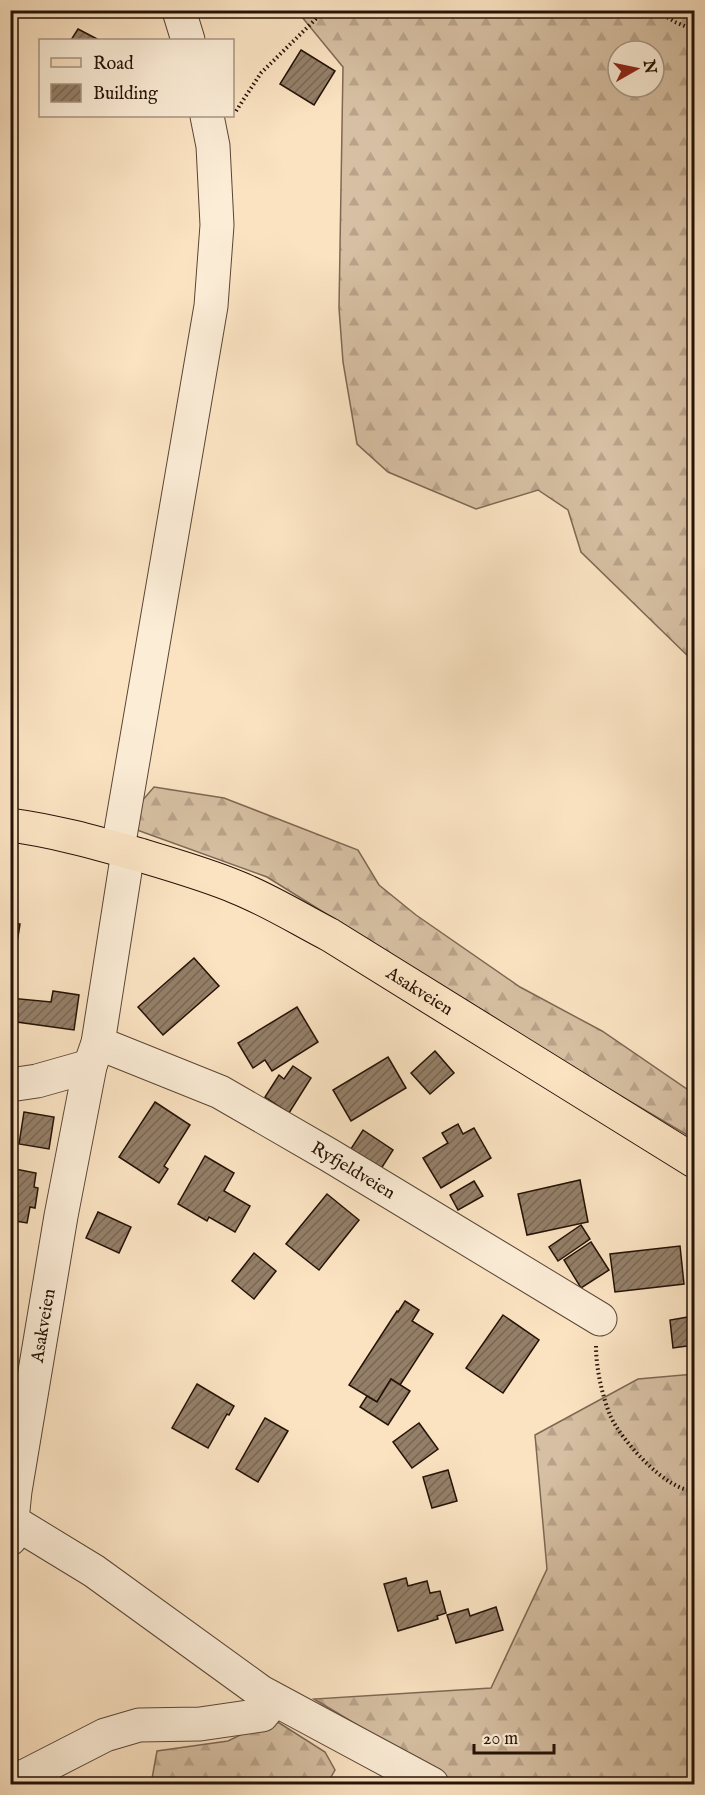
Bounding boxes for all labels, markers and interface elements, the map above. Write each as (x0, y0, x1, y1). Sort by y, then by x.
legend (39, 39, 234, 117)
north arrow (606, 39, 666, 99)
text: Road (93, 53, 134, 76)
text: N (638, 58, 660, 76)
text: Building (93, 83, 158, 106)
street label: Asakveien (380, 962, 457, 1022)
street label: Ryfjeldveien (307, 1137, 399, 1206)
street label: Asakveien (26, 1287, 62, 1365)
scale bar (474, 1717, 554, 1755)
text: 20 m (483, 1728, 518, 1751)

